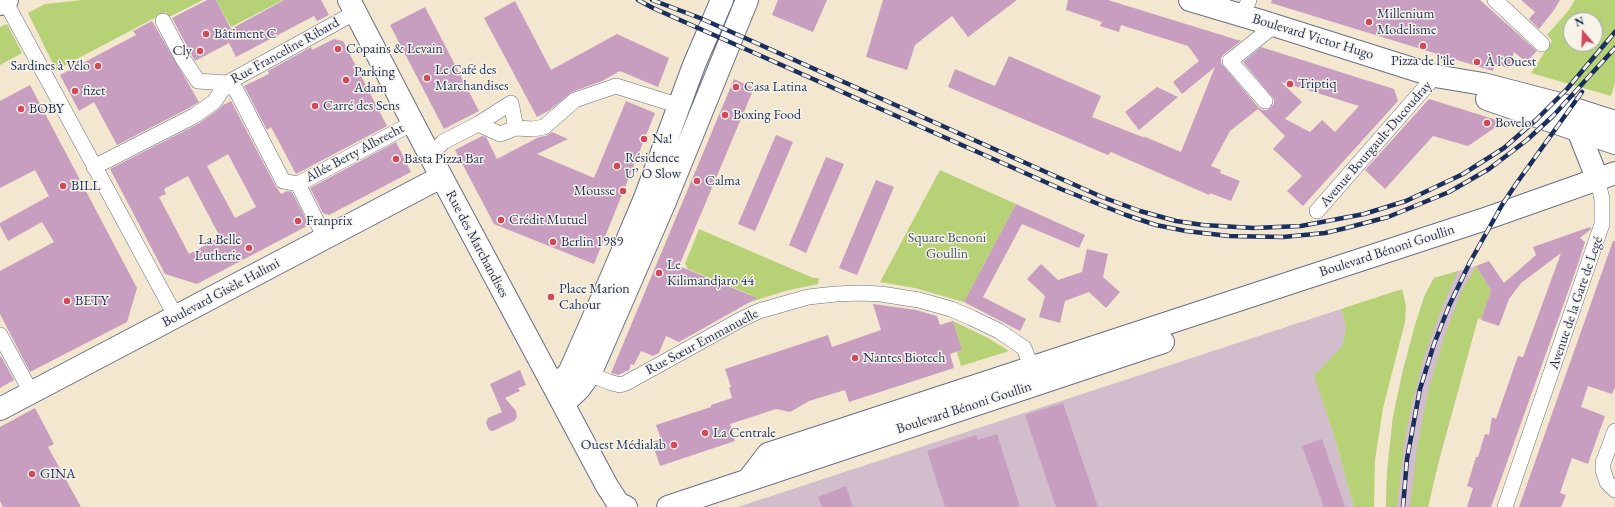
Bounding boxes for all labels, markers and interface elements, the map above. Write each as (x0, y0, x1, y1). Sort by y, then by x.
place label: Millenium Modelisme (1377, 6, 1436, 38)
street label: Boulevard Victor Hugo (1250, 11, 1376, 63)
north arrow (1563, 12, 1603, 52)
street label: Rue Franceline Ribard (228, 14, 342, 88)
text: N (1573, 14, 1586, 30)
marker: Millenium Modelisme (1364, 17, 1374, 27)
place label: Bâtiment C (214, 26, 277, 42)
marker: Bâtiment C (201, 29, 211, 39)
place label: Copains & Levain (346, 41, 443, 57)
marker: Pizza de l'île (1418, 41, 1428, 51)
place label: Cly (173, 43, 192, 59)
marker: Copains & Levain (333, 44, 343, 54)
marker: Cly (195, 46, 205, 56)
place label: Pizza de l'île (1391, 53, 1455, 69)
place label: À l'Ouest (1485, 54, 1536, 70)
marker: À l'Ouest (1472, 57, 1482, 67)
place label: Sardines à Vélo (10, 58, 90, 74)
marker: Sardines à Vélo (93, 61, 103, 71)
place label: Le Café des Marchandises (435, 62, 508, 94)
place label: Parking Adam (354, 64, 395, 96)
marker: Le Café des Marchandises (422, 73, 432, 83)
marker: Parking Adam (341, 75, 351, 85)
place label: Triptiq (1298, 76, 1336, 92)
street label: Avenue Bourgault-Ducoudray (1317, 77, 1435, 211)
place label: Casa Latina (744, 79, 807, 95)
marker: Triptiq (1285, 79, 1295, 89)
marker: Casa Latina (731, 82, 741, 92)
place label: fizet (83, 83, 105, 99)
marker: fizet (70, 86, 80, 96)
place label: Carré des Sens (323, 98, 400, 114)
place label: BOBY (29, 101, 64, 117)
marker: Carré des Sens (310, 101, 320, 111)
marker: BOBY (16, 104, 26, 114)
place label: Boxing Food (733, 107, 801, 123)
marker: Boxing Food (720, 110, 730, 120)
place label: Bovelo (1495, 115, 1531, 131)
marker: Bovelo (1482, 118, 1492, 128)
street label: Allée Berty Albrecht (303, 120, 407, 186)
place label: Na! (652, 131, 672, 147)
marker: Na! (639, 134, 649, 144)
place label: Résidence U’ O Slow (625, 150, 681, 182)
place label: Basta Pizza Bar (404, 151, 484, 167)
marker: Basta Pizza Bar (391, 154, 401, 164)
marker: Résidence U’ O Slow (612, 161, 622, 171)
place label: Calma (705, 173, 740, 189)
marker: Calma (692, 176, 702, 186)
place label: BILL (71, 178, 100, 194)
marker: BILL (58, 181, 68, 191)
place label: Mousse (574, 183, 615, 199)
marker: Mousse (618, 186, 628, 196)
street label: Rue des Marchandises (442, 188, 512, 300)
place label: Crédit Mutuel (509, 212, 587, 228)
place label: Franprix (306, 213, 352, 229)
marker: Crédit Mutuel (496, 215, 506, 225)
marker: Franprix (293, 216, 303, 226)
street label: Boulevard Bénoni Goullin (1317, 221, 1457, 281)
park label: Square Benoni Goullin (908, 230, 986, 262)
place label: La Belle Lutherie (195, 232, 241, 264)
place label: Berlin 1989 (561, 234, 623, 250)
street label: Avenue de la Gare de Legé (1545, 234, 1607, 372)
marker: Berlin 1989 (548, 237, 558, 247)
marker: La Belle Lutherie (244, 243, 254, 253)
street label: Boulevard Gisèle Halimi (159, 255, 283, 331)
place label: Le Kilimandjaro 44 (667, 257, 754, 290)
marker: Le Kilimandjaro 44 (654, 268, 664, 278)
place label: Place Marion Cahour (559, 281, 630, 314)
marker: Place Marion Cahour (546, 292, 556, 302)
place label: BETY (75, 293, 109, 309)
marker: BETY (62, 296, 72, 306)
street label: Rue Sœur Emmanuelle (643, 305, 761, 379)
place label: Nantes Biotech (863, 350, 945, 366)
marker: Nantes Biotech (850, 353, 860, 363)
street label: Boulevard Bénoni Goullin (894, 378, 1034, 438)
place label: La Centrale (713, 425, 776, 441)
marker: La Centrale (700, 428, 710, 438)
place label: Ouest Médialab (581, 437, 666, 453)
marker: Ouest Médialab (669, 440, 679, 450)
place label: GINA (40, 466, 76, 482)
marker: GINA (27, 469, 37, 479)

